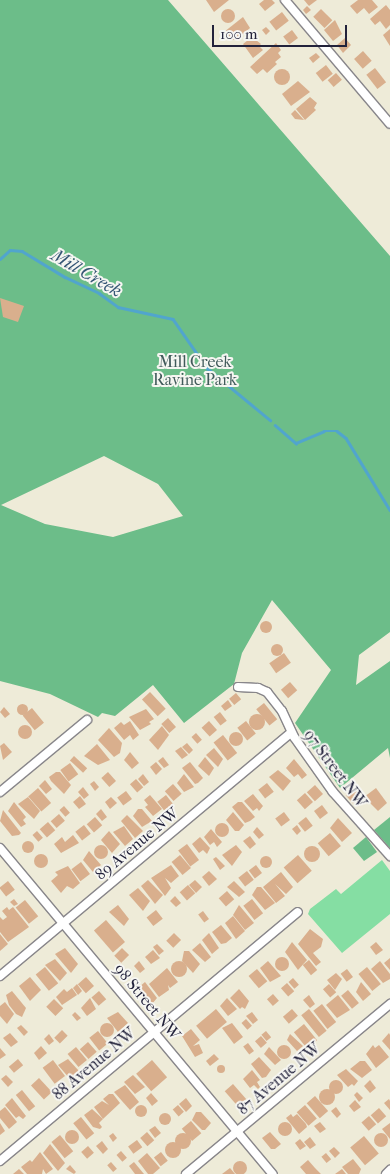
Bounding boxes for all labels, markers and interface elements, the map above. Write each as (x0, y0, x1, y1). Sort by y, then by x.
scale bar (215, 15, 350, 47)
text: 100 m (220, 25, 258, 43)
water label: Mill Creek (47, 245, 125, 303)
park label: Mill Creek Ravine Park (153, 352, 237, 390)
street label: 97 Street NW (299, 726, 371, 812)
street label: 89 Avenue NW (91, 804, 183, 884)
street label: 98 Street NW (110, 960, 184, 1044)
street label: 88 Avenue NW (49, 1024, 139, 1104)
street label: 87 Avenue NW (234, 1039, 324, 1119)

